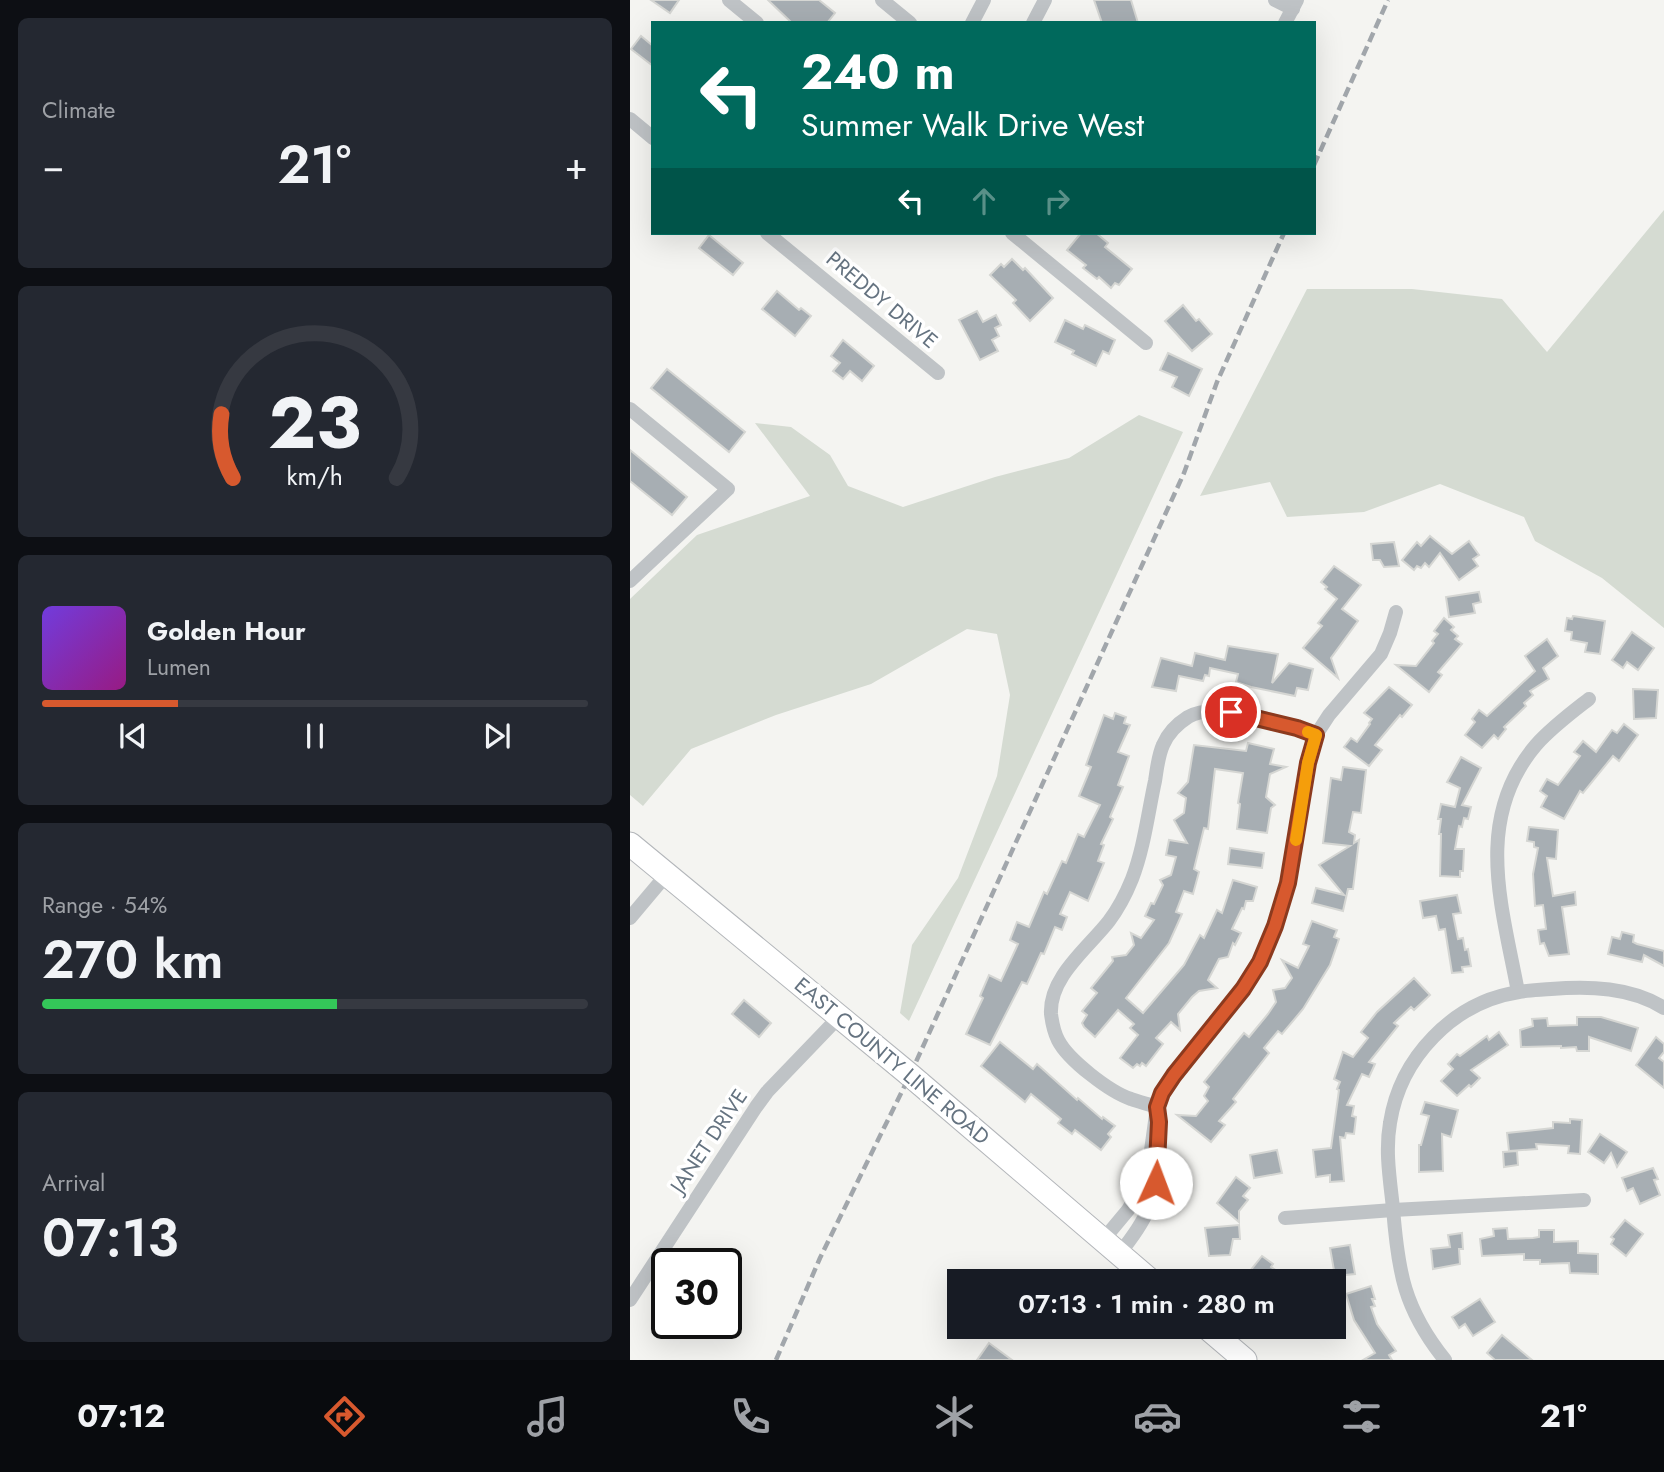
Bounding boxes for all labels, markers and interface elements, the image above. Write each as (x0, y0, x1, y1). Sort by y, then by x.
text: 240 m (801, 37, 955, 107)
icon: left (686, 49, 777, 140)
text: Climate (42, 93, 115, 127)
text: Summer Walk Drive West (801, 102, 1144, 148)
text: 21° (278, 127, 351, 203)
text: − (42, 138, 64, 193)
text: + (565, 138, 588, 193)
icon: left (892, 182, 930, 220)
icon: ahead (965, 182, 1003, 220)
icon: right (1038, 182, 1076, 220)
street label: PREDDY DRIVE (820, 244, 944, 356)
text: 23 (269, 370, 361, 475)
text: km/h (287, 457, 343, 493)
text: Golden Hour (147, 612, 306, 650)
text: Lumen (147, 650, 211, 684)
pin (1201, 682, 1261, 742)
icon: arrive (1212, 693, 1250, 731)
icon: previous (114, 717, 152, 755)
icon: pause (296, 717, 334, 755)
icon: next (478, 717, 516, 755)
text: Range · 54% (42, 888, 167, 922)
text: 270 km (42, 922, 224, 998)
street label: EAST COUNTY LINE ROAD (788, 970, 996, 1152)
street label: JANET DRIVE (662, 1083, 755, 1201)
position arrow (1119, 1146, 1193, 1220)
text: Arrival (42, 1166, 105, 1200)
text: 07:13 (42, 1200, 179, 1276)
speed limit sign: 30 (651, 1248, 742, 1339)
text: 07:13 · 1 min · 280 m (1018, 1285, 1275, 1323)
icon: directions (320, 1392, 369, 1441)
icon: music (523, 1392, 572, 1441)
icon: phone (726, 1392, 775, 1441)
icon: climate (930, 1392, 979, 1441)
icon: car (1133, 1392, 1182, 1441)
icon: filters (1337, 1392, 1386, 1441)
text: 07:12 (77, 1393, 165, 1439)
text: 21° (1540, 1393, 1587, 1439)

